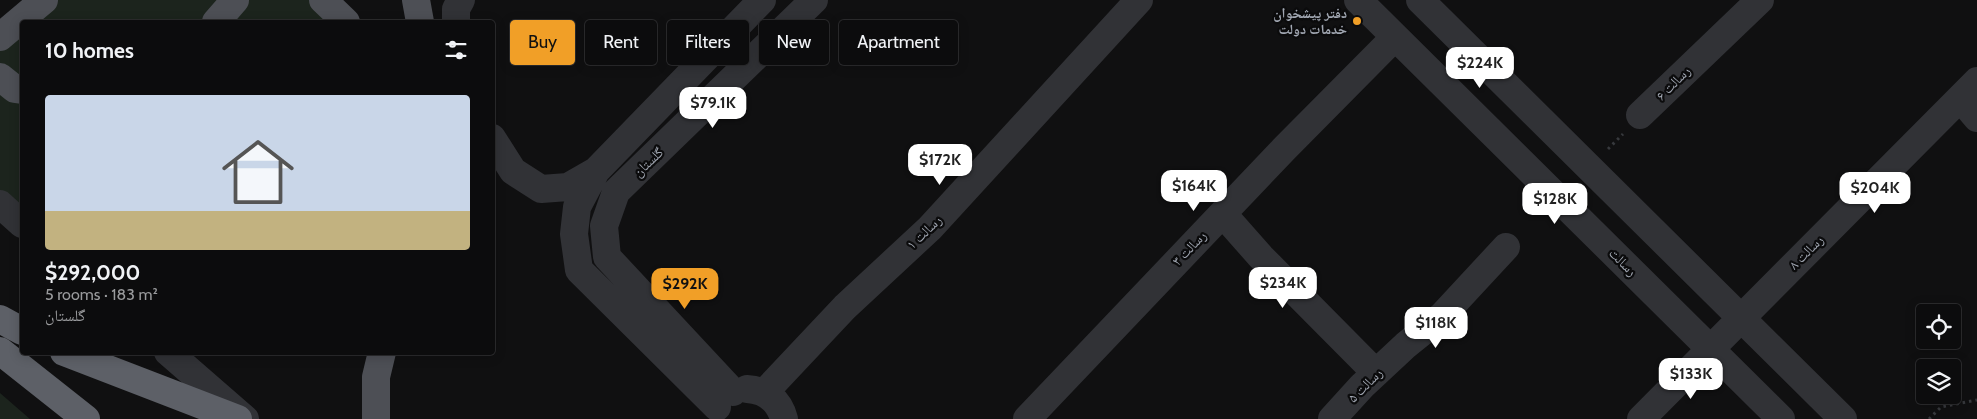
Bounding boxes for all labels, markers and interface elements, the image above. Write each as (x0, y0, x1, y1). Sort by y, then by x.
place label: دفتر پیشخوان خدمات دولت (1273, 4, 1347, 38)
marker: دفتر پیشخوان خدمات دولت (1351, 15, 1363, 27)
chip: Buy (510, 20, 575, 65)
chip: Rent (585, 20, 657, 65)
chip: Filters (667, 20, 749, 65)
chip: New (759, 20, 829, 65)
chip: Apartment (839, 20, 958, 65)
icon: filters (442, 36, 470, 64)
text: 10 homes (45, 38, 134, 63)
pin: $224K (1445, 46, 1515, 89)
text: $224K (1457, 53, 1503, 72)
street label: رسالت ۶ (1652, 62, 1694, 104)
pin: $79.1K (672, 86, 754, 129)
text: $79.1K (690, 93, 736, 112)
icon: home (213, 127, 303, 217)
street label: گلستان (629, 143, 667, 181)
pin: $172K (905, 144, 975, 186)
text: $172K (919, 150, 961, 169)
pin: $164K (1159, 170, 1229, 212)
pin: $204K (1840, 172, 1910, 214)
text: $164K (1172, 176, 1216, 195)
text: $204K (1850, 178, 1900, 197)
pin: $128K (1520, 182, 1590, 225)
text: $128K (1533, 189, 1577, 208)
street label: رسالت ۱ (903, 211, 945, 253)
street label: رسالت ۳ (1168, 227, 1210, 269)
street label: رسالت ۸ (1785, 231, 1827, 273)
street label: رسالت (1605, 244, 1641, 280)
text: $292,000 (45, 260, 140, 285)
pin: $234K (1248, 266, 1318, 309)
pin: $292K (650, 268, 720, 310)
text: $234K (1260, 273, 1306, 292)
text: $292K (662, 274, 708, 293)
text: 5 rooms · 183 m² (45, 285, 158, 304)
map controls (1916, 304, 1961, 404)
button: locate (1916, 304, 1961, 349)
text: گلستان (45, 306, 85, 325)
pin: $118K (1401, 306, 1471, 349)
text: $118K (1416, 313, 1456, 332)
pin: $133K (1656, 358, 1726, 400)
button: layers (1916, 359, 1961, 404)
street label: رسالت ۵ (1344, 364, 1386, 406)
text: $133K (1670, 364, 1712, 383)

